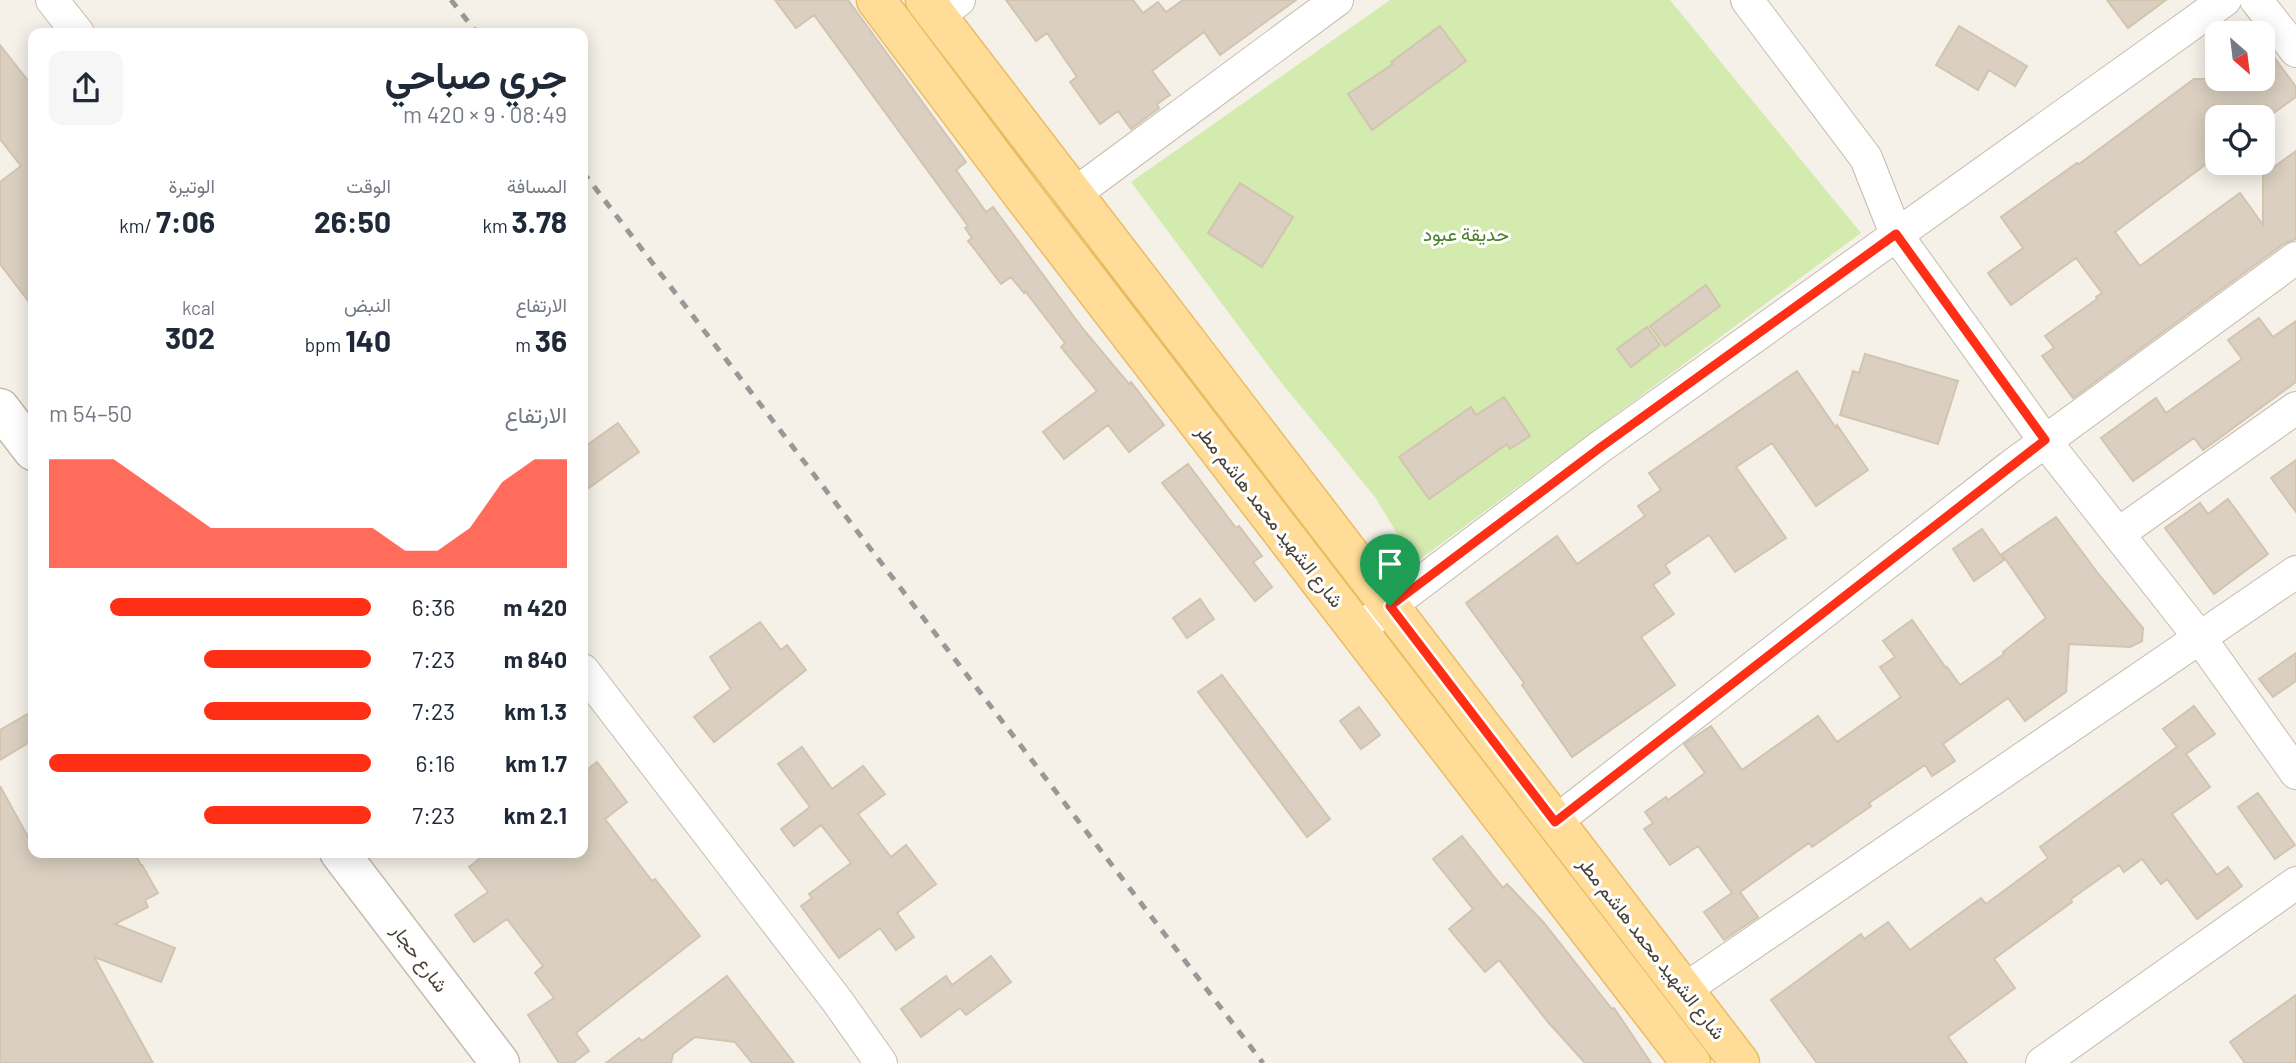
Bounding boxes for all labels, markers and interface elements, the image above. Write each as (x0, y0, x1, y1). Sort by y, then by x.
north arrow (2205, 21, 2275, 91)
map controls (2205, 21, 2275, 175)
button: share (49, 51, 123, 125)
text: جري صباحي (384, 51, 567, 97)
text: 08:49 · 9 × 420 m (403, 100, 567, 128)
button: locate (2205, 105, 2275, 175)
text: الوتيرة (169, 174, 215, 197)
text: الوقت (346, 174, 391, 197)
text: المسافة (507, 174, 567, 197)
text: 7:06 (156, 203, 215, 239)
text: 26:50 (314, 203, 391, 239)
text: 3.78 (512, 203, 567, 239)
text: /km (119, 214, 156, 237)
text: km (483, 214, 512, 237)
park label: حديقة عبود (1423, 222, 1509, 246)
text: النبض (344, 293, 391, 316)
text: الارتفاع (515, 293, 567, 316)
text: kcal (182, 296, 215, 319)
text: 302 (165, 319, 215, 355)
text: 140 (345, 322, 391, 358)
text: 36 (535, 322, 567, 358)
text: bpm (305, 333, 345, 356)
text: m (515, 333, 535, 356)
text: 50–54 m (49, 399, 132, 427)
text: الارتفاع (505, 400, 567, 428)
street label: شارع الشهيد محمد هاشم مطر (1190, 419, 1349, 613)
pin (1360, 534, 1420, 606)
icon: arrive (1371, 545, 1409, 583)
text: 6:36 (412, 593, 455, 621)
text: 420 m (503, 593, 567, 621)
text: 7:23 (412, 645, 455, 673)
text: 840 m (504, 645, 567, 673)
text: 7:23 (412, 697, 455, 725)
text: 1.3 km (504, 697, 567, 725)
text: 6:16 (415, 749, 455, 777)
text: 1.7 km (505, 749, 567, 777)
text: 7:23 (412, 801, 455, 829)
text: 2.1 km (504, 801, 567, 829)
street label: شارع الشهيد محمد هاشم مطر (1572, 851, 1731, 1045)
street label: شارع حجار (385, 918, 453, 997)

